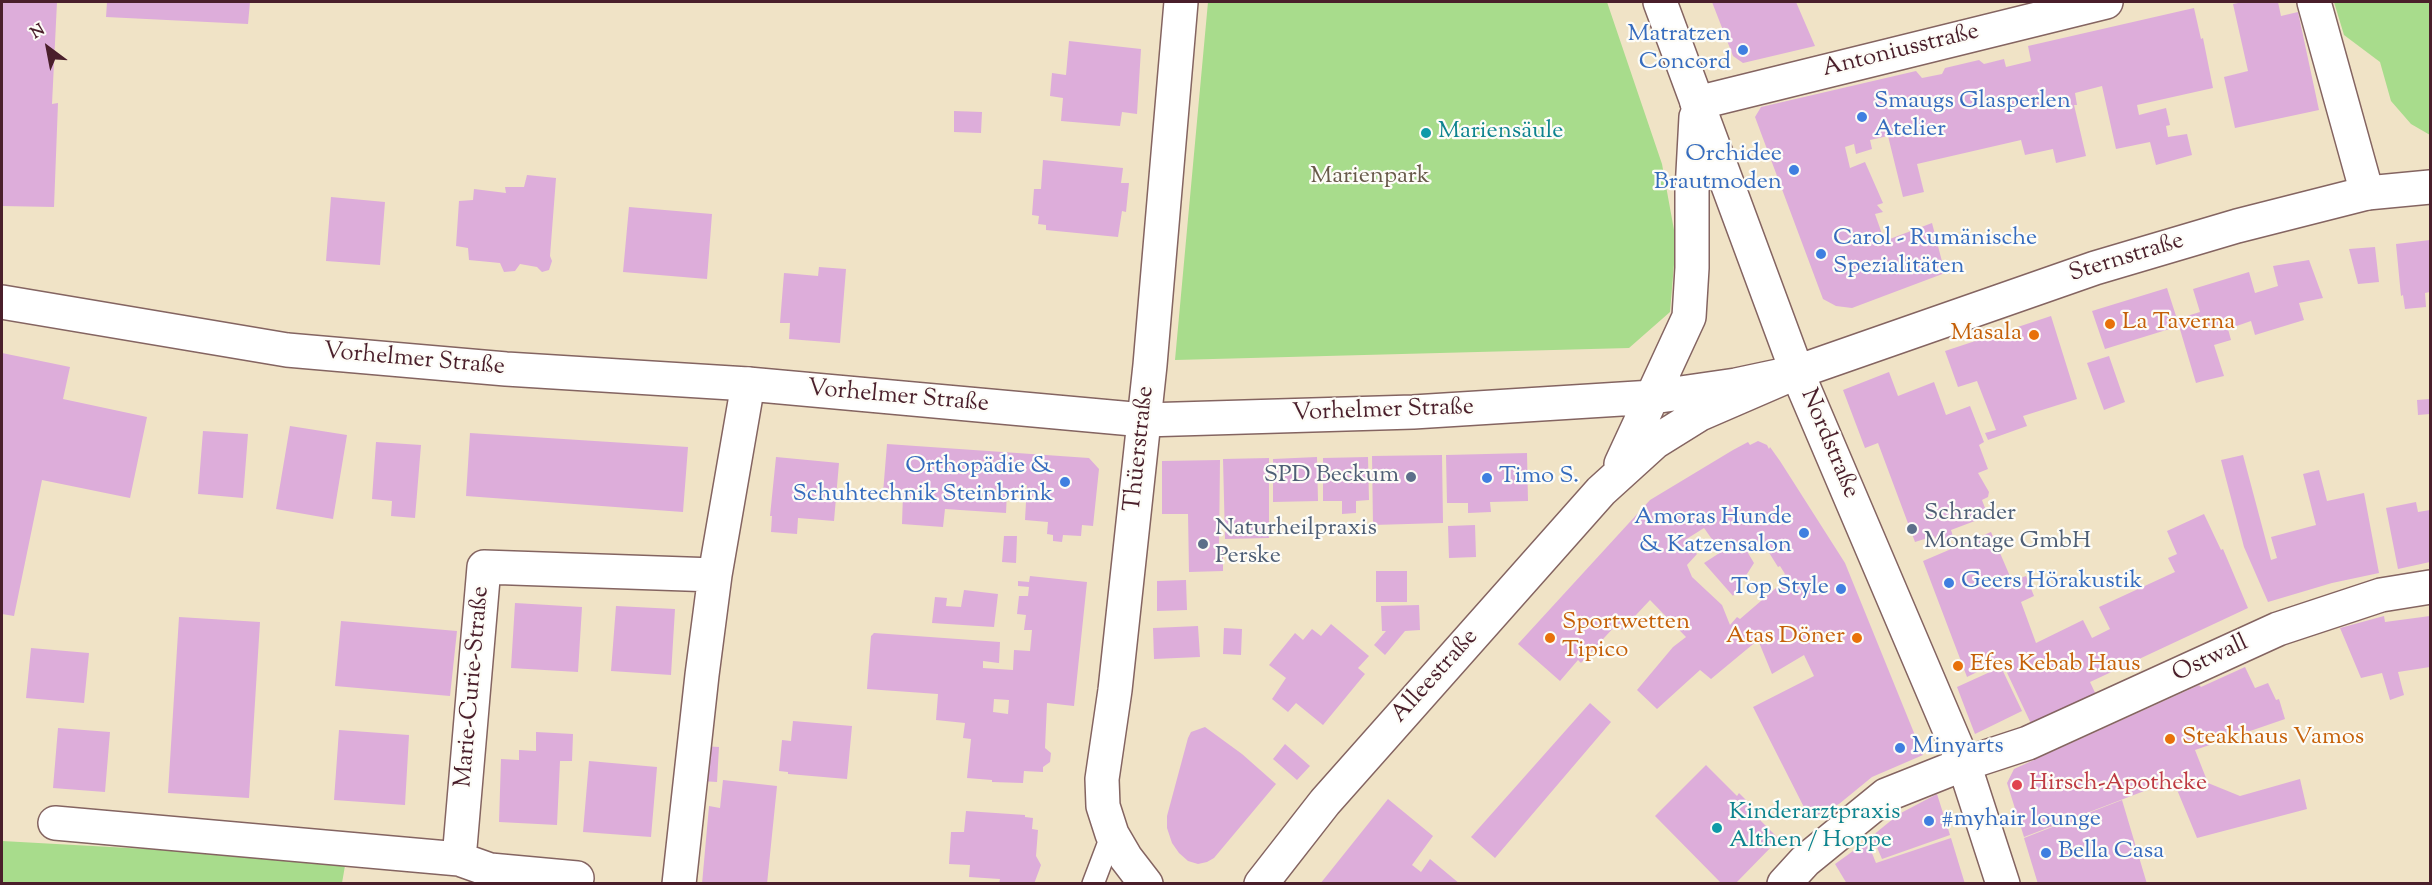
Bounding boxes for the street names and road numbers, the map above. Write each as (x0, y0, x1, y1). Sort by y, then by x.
street label: Antoniusstraße (1820, 19, 1982, 85)
street label: Sternstraße (2066, 228, 2188, 290)
street label: Vorhelmer Straße (322, 339, 506, 383)
street label: Vorhelmer Straße (806, 376, 990, 420)
street label: Thüerstraße (1120, 385, 1162, 513)
street label: Nordstraße (1792, 385, 1864, 503)
street label: Vorhelmer Straße (1292, 394, 1474, 430)
street label: Marie-Curie-Straße (451, 585, 497, 789)
street label: Alleestraße (1386, 624, 1486, 730)
street label: Ostwall (2168, 630, 2254, 690)

